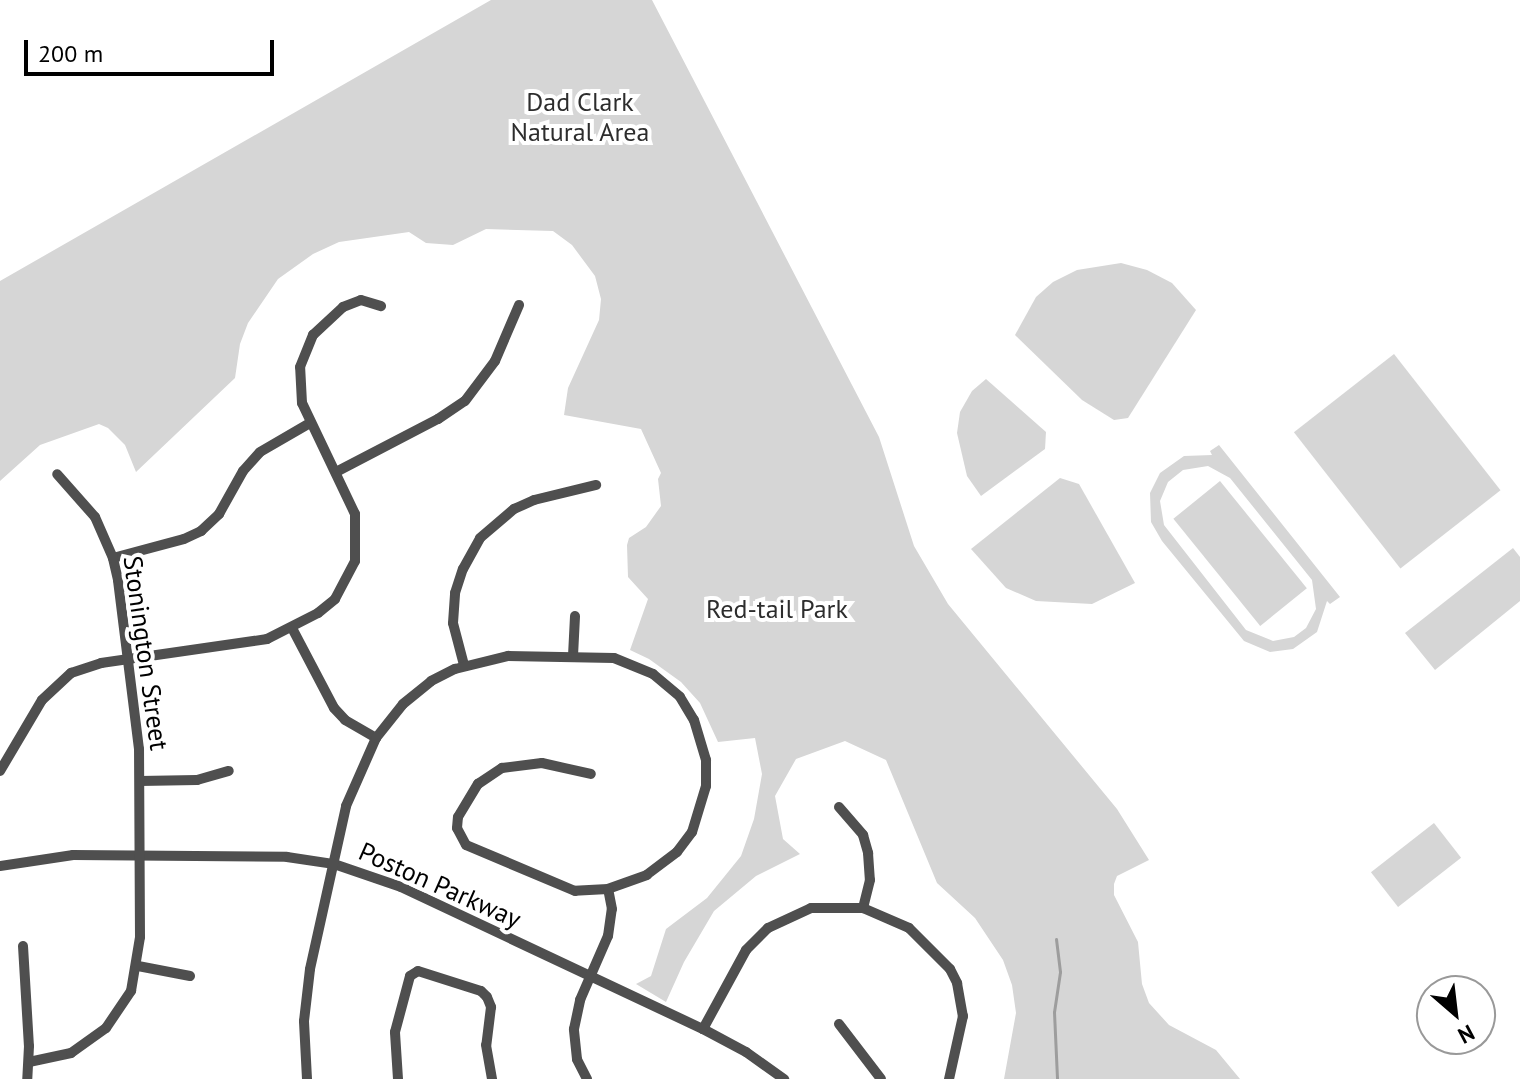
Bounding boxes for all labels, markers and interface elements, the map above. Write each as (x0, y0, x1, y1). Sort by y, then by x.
scale bar (28, 24, 278, 74)
text: 200 m (38, 38, 103, 69)
park label: Dad Clark Natural Area (510, 86, 650, 148)
street label: Stonington Street (117, 554, 175, 752)
park label: Red-tail Park (706, 593, 848, 625)
street label: Poston Parkway (354, 835, 526, 935)
north arrow (1416, 975, 1496, 1055)
text: N (1453, 1019, 1479, 1050)

